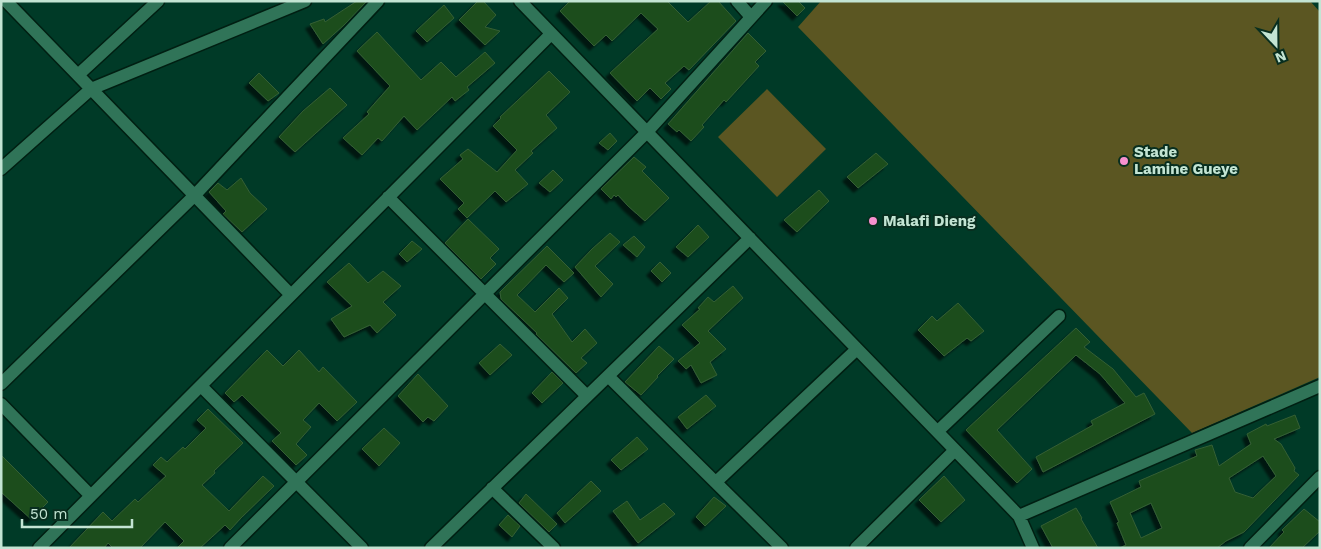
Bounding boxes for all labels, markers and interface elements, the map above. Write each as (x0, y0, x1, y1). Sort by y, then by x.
north arrow (1251, 20, 1301, 70)
text: N (1273, 48, 1289, 66)
place label: Stade Lamine Gueye (1134, 143, 1238, 178)
marker: Stade Lamine Gueye (1118, 155, 1130, 167)
place label: Malafi Dieng (883, 212, 976, 230)
marker: Malafi Dieng (867, 215, 879, 227)
scale bar (22, 496, 132, 528)
text: 50 m (30, 505, 67, 523)

